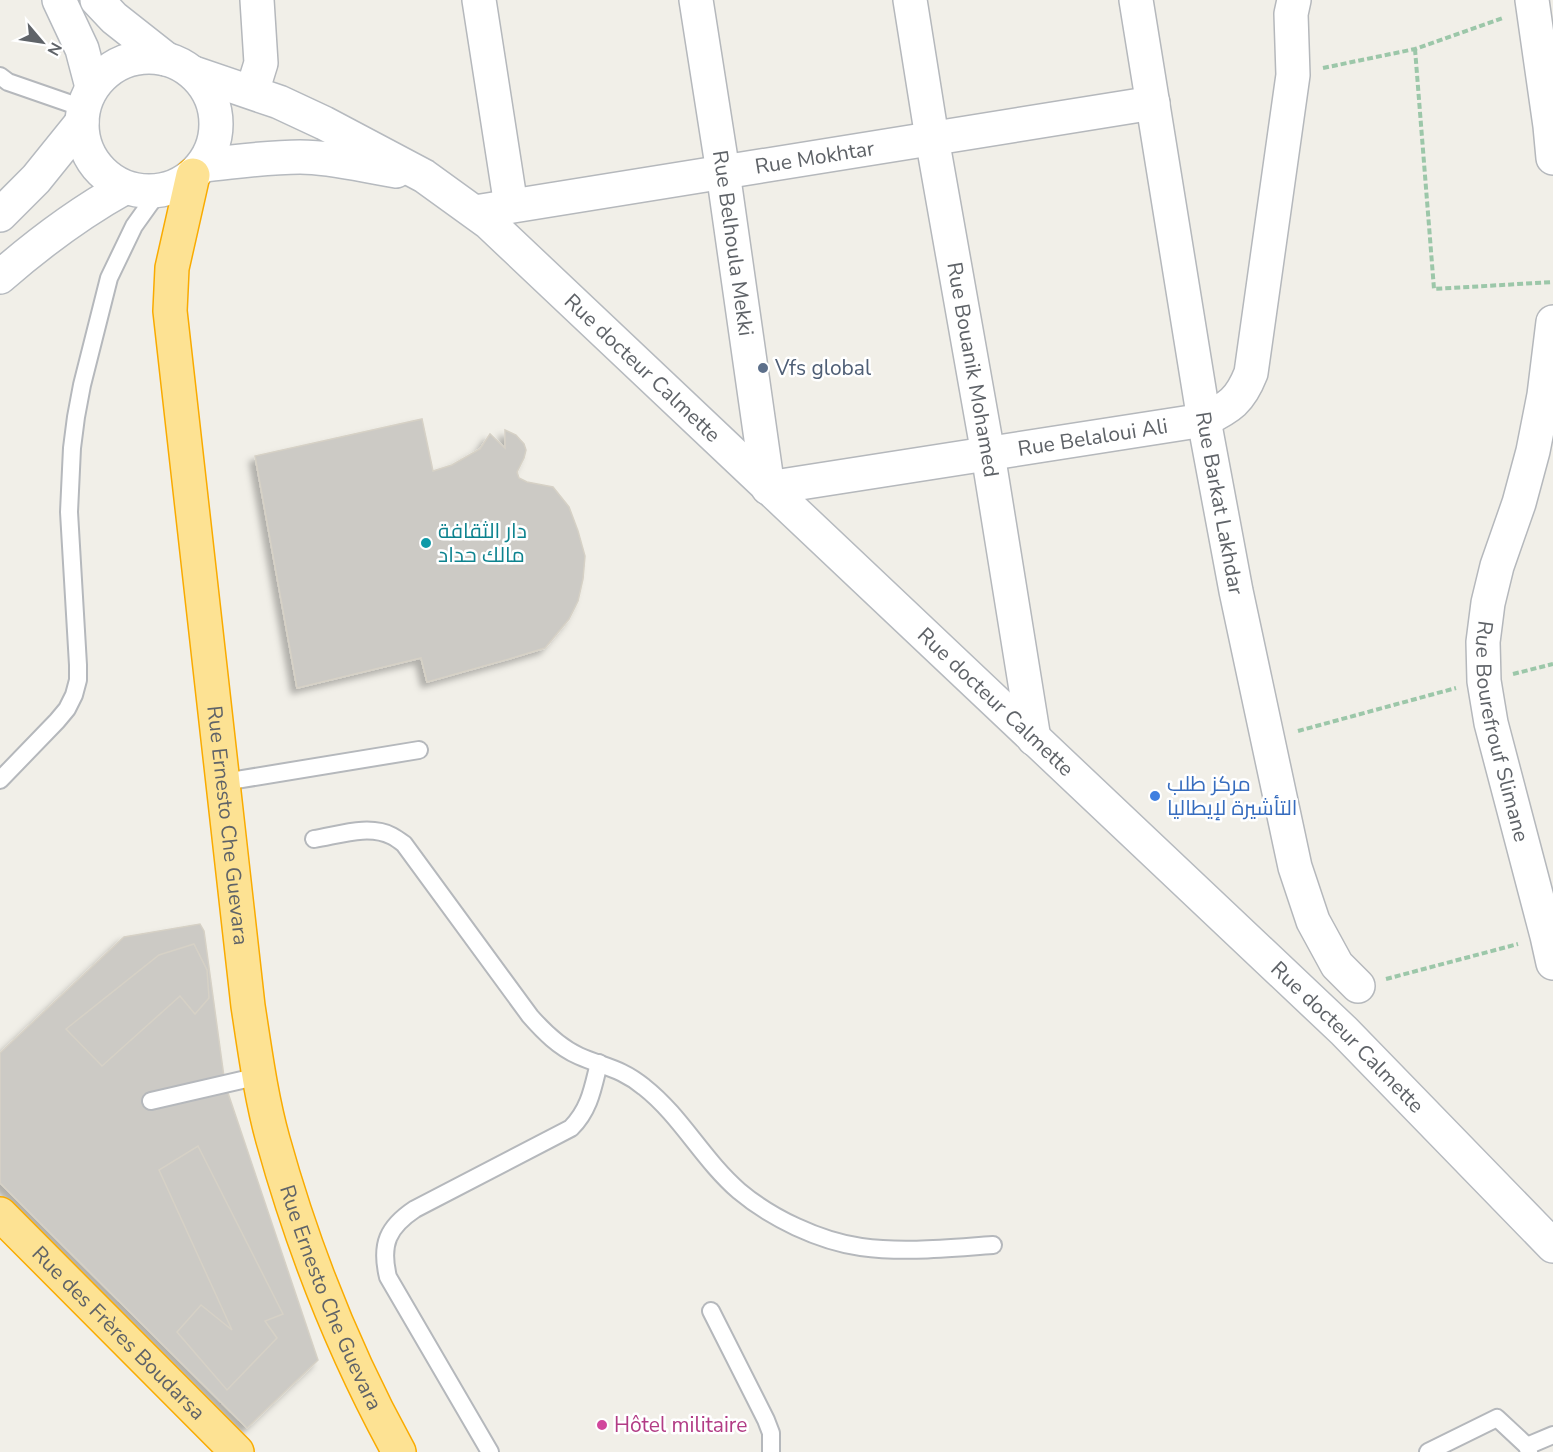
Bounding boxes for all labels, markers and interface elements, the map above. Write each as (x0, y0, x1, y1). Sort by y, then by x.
north arrow (12, 12, 72, 72)
text: N (42, 38, 67, 59)
street label: Rue Mokhtar (753, 134, 877, 181)
street label: Rue Belhoula Mekki (706, 148, 760, 338)
street label: Rue Bouanik Mohamed (940, 260, 1006, 479)
street label: Rue docteur Calmette (558, 287, 727, 449)
place label: Vfs global (774, 354, 872, 382)
marker: Vfs global (756, 361, 770, 375)
street label: Rue Barkat Lakhdar (1189, 410, 1250, 597)
street label: Rue Belaloui Ali (1016, 412, 1170, 463)
place label: دار الثقافة مالك حداد (438, 517, 527, 569)
marker: دار الثقافة مالك حداد (419, 536, 433, 550)
street label: Rue Bourefrouf Slimane (1469, 619, 1536, 845)
street label: Rue docteur Calmette (912, 621, 1080, 782)
street label: Rue Ernesto Che Guevara (200, 704, 255, 947)
place label: مركز طلب التأشيرة لإيطاليا (1167, 770, 1298, 822)
marker: مركز طلب التأشيرة لإيطاليا (1148, 789, 1162, 803)
street label: Rue docteur Calmette (1265, 955, 1430, 1119)
street label: Rue Ernesto Che Guevara (273, 1181, 389, 1415)
street label: Rue des Frères Boudarsa (26, 1240, 211, 1426)
place label: Hôtel militaire (614, 1411, 747, 1439)
marker: Hôtel militaire (595, 1418, 609, 1432)

